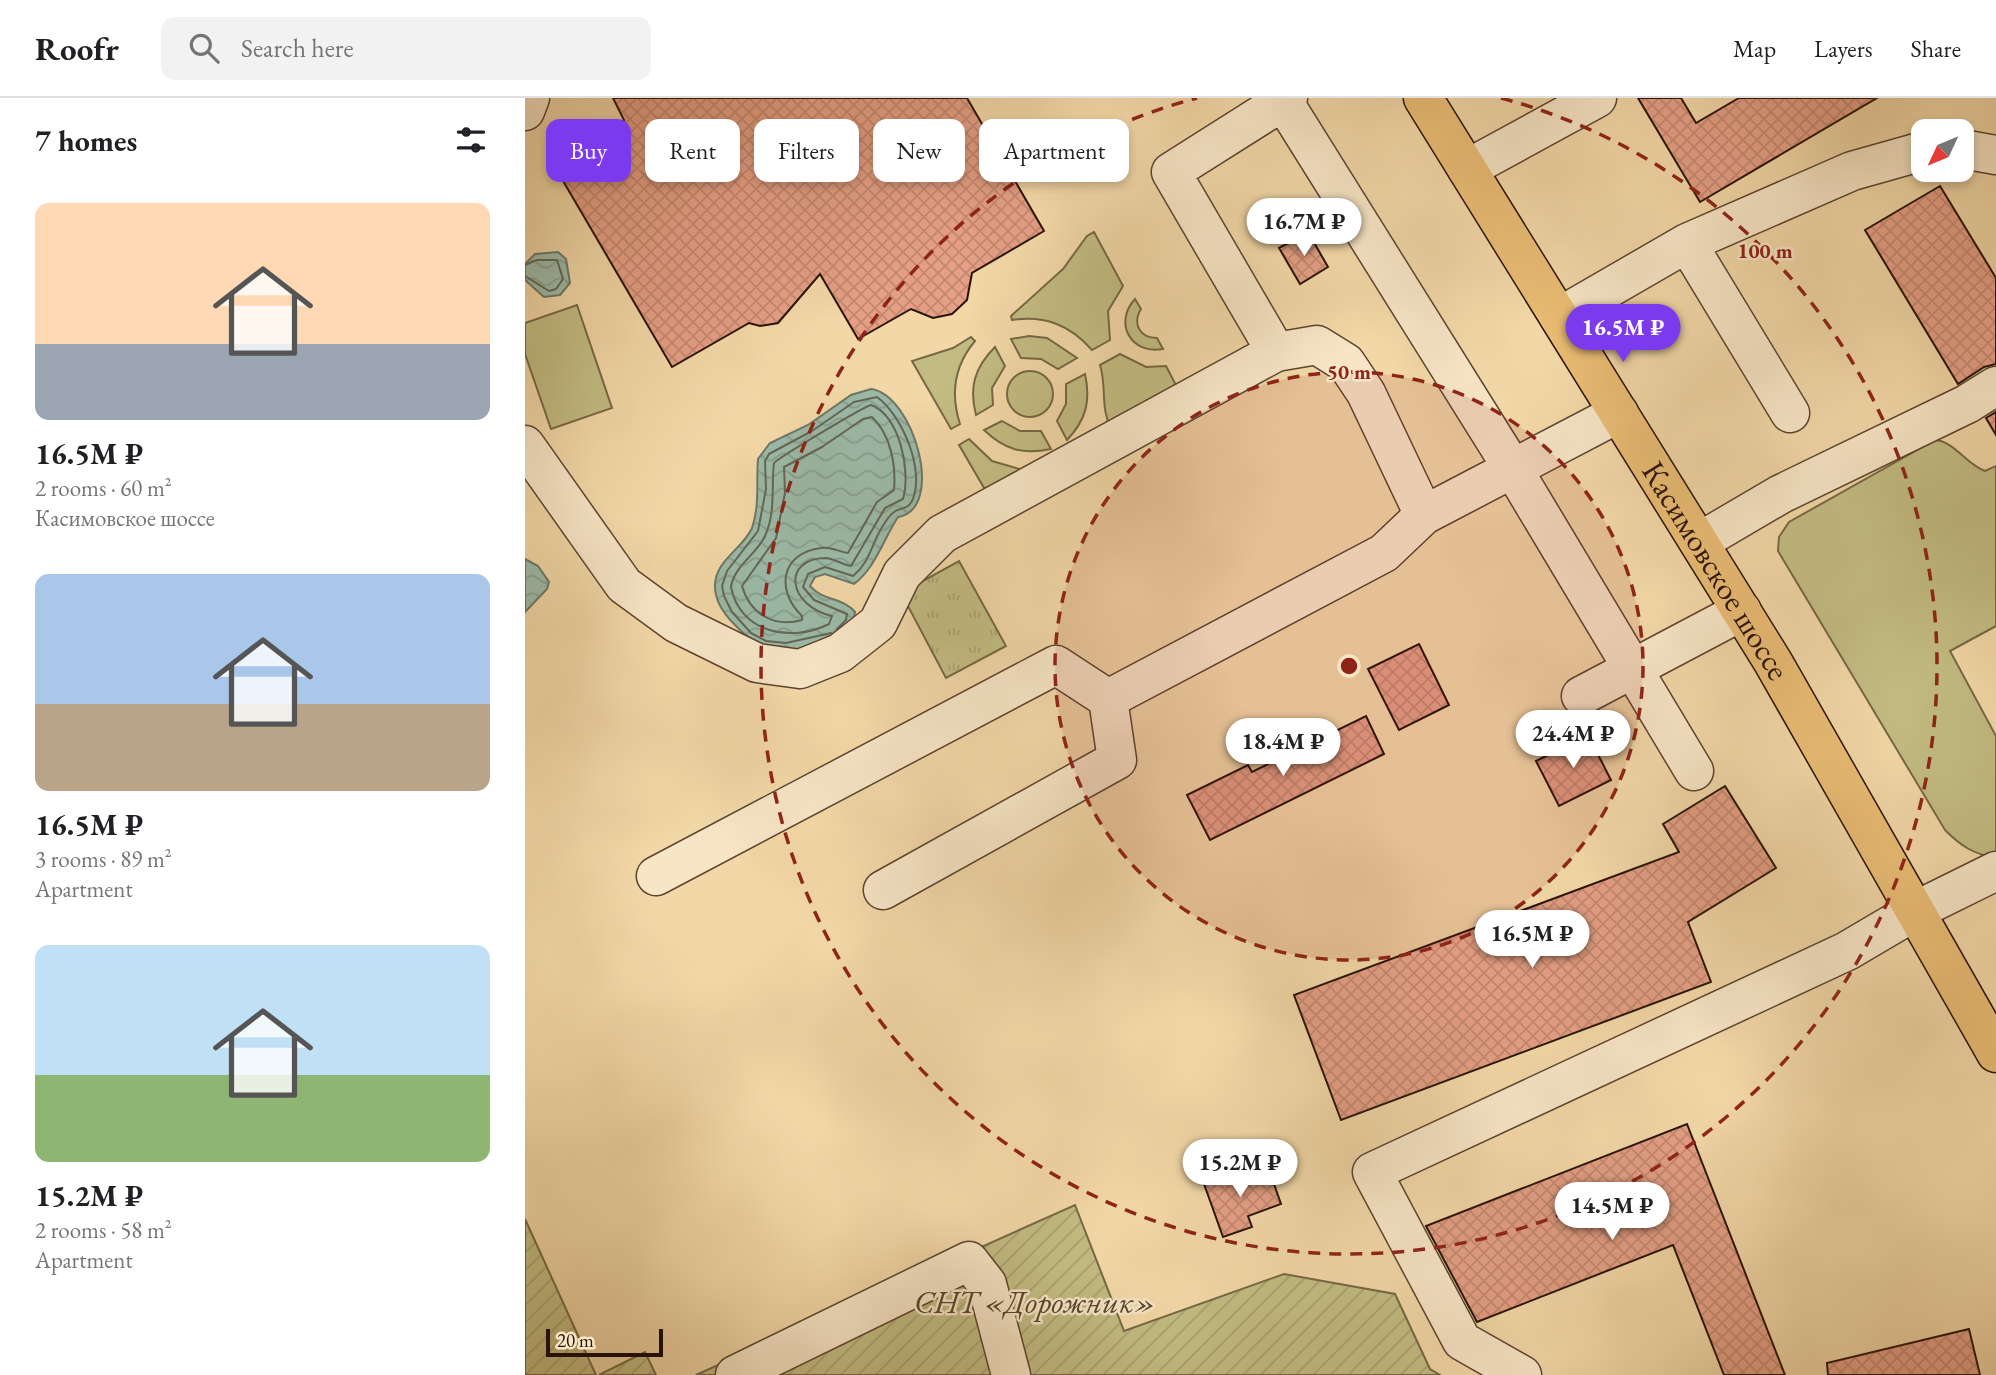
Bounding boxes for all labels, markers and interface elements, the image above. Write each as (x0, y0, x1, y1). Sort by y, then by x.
search box (161, 17, 651, 80)
text: Roofr (35, 27, 119, 70)
icon: search (185, 29, 223, 67)
text: Search here (241, 31, 354, 65)
text: Map (1733, 33, 1776, 64)
text: Layers (1814, 33, 1873, 64)
text: Share (1911, 33, 1961, 64)
chip: Buy (546, 119, 631, 182)
chip: Rent (645, 119, 740, 182)
chip: Filters (754, 119, 859, 182)
chip: New (873, 119, 965, 182)
chip: Apartment (979, 119, 1129, 182)
north arrow (1911, 119, 1974, 182)
map controls (1911, 119, 1974, 182)
text: 7 homes (35, 121, 137, 160)
icon: filters (452, 121, 490, 159)
pin: 16.7M ₽ (1239, 198, 1369, 258)
text: 16.7M ₽ (1263, 206, 1345, 236)
text: 100 m (1737, 237, 1793, 264)
icon: home (200, 248, 326, 374)
pin: 16.5M ₽ (1558, 304, 1688, 364)
text: 16.5M ₽ (1582, 312, 1664, 342)
text: 50 m (1327, 358, 1371, 385)
text: 16.5M ₽ (35, 434, 143, 473)
street label: Касимовское шоссе (1632, 453, 1800, 687)
text: 2 rooms · 60 m² (35, 473, 172, 503)
text: Касимовское шоссе (35, 503, 215, 533)
icon: home (200, 619, 326, 745)
centre of rings (1337, 654, 1361, 678)
pin: 24.4M ₽ (1508, 710, 1638, 770)
pin: 18.4M ₽ (1218, 718, 1348, 778)
text: 24.4M ₽ (1532, 718, 1614, 748)
text: 18.4M ₽ (1242, 726, 1324, 756)
text: 16.5M ₽ (35, 805, 143, 844)
text: 3 rooms · 89 m² (35, 844, 172, 874)
text: Apartment (35, 874, 133, 904)
pin: 16.5M ₽ (1467, 910, 1597, 970)
text: 16.5M ₽ (1491, 918, 1573, 948)
icon: home (200, 990, 326, 1116)
pin: 15.2M ₽ (1175, 1140, 1305, 1199)
text: 15.2M ₽ (1199, 1147, 1281, 1177)
text: 15.2M ₽ (35, 1176, 143, 1215)
pin: 14.5M ₽ (1547, 1182, 1677, 1242)
text: 14.5M ₽ (1571, 1190, 1653, 1220)
text: 2 rooms · 58 m² (35, 1215, 172, 1245)
text: Apartment (35, 1245, 133, 1275)
park label: СНТ «Дорожник» (914, 1281, 1156, 1323)
scale bar (546, 1326, 663, 1358)
text: 20 m (557, 1328, 594, 1353)

